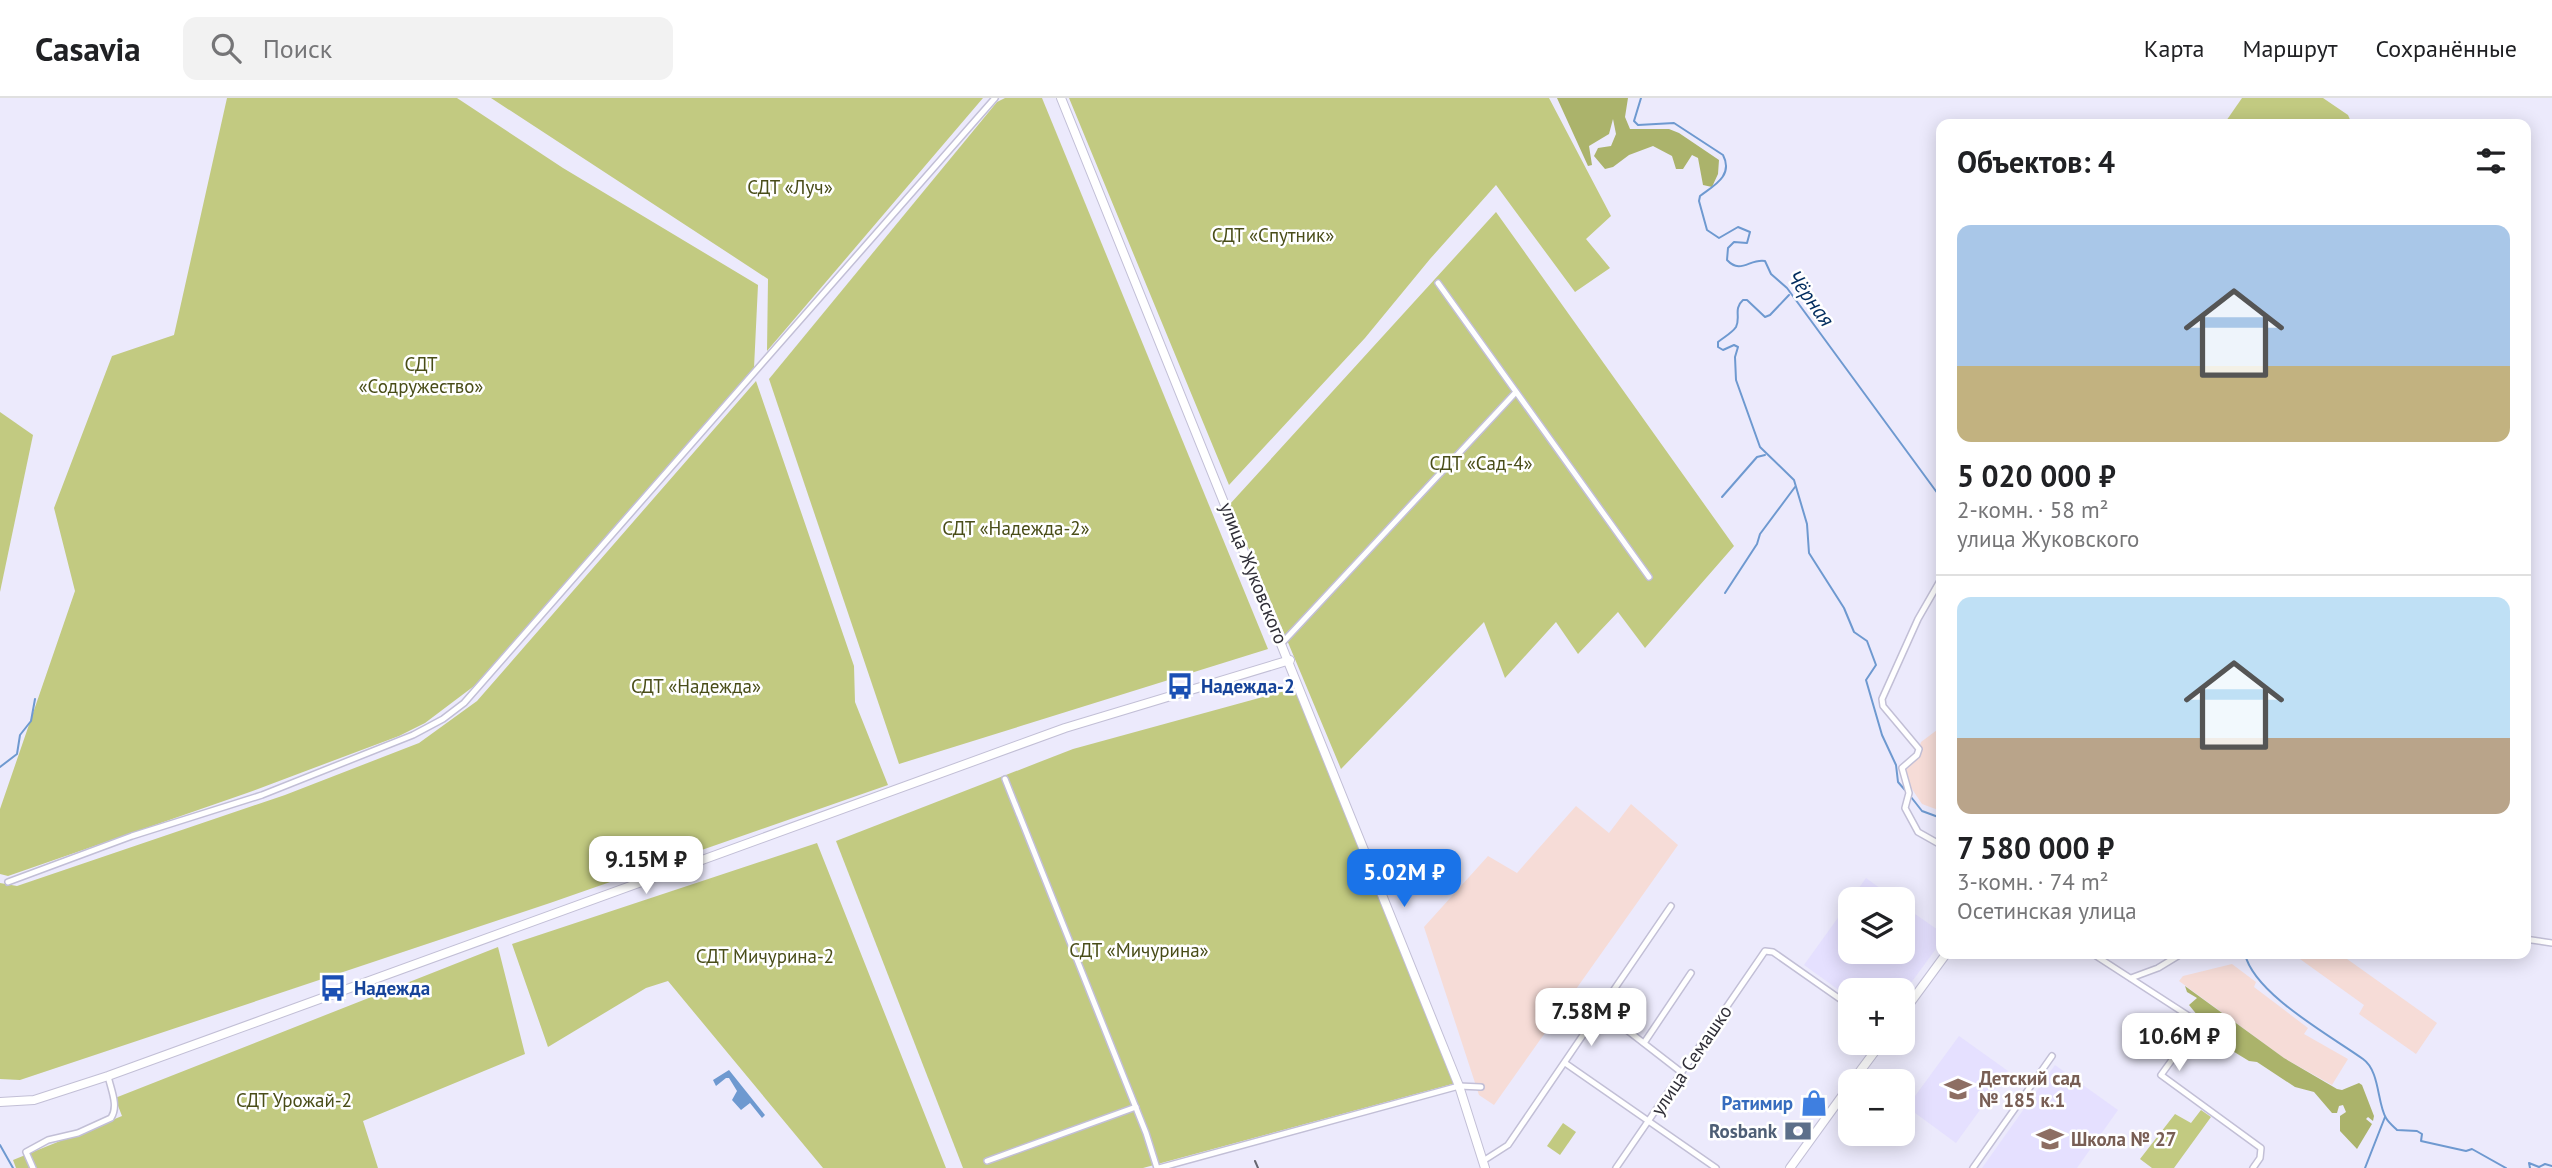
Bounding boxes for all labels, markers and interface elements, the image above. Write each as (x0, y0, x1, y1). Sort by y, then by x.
search box (183, 17, 673, 80)
text: Casavia (35, 27, 141, 70)
icon: search (207, 29, 245, 67)
text: Поиск (263, 32, 332, 65)
text: Карта (2144, 33, 2204, 64)
text: Маршрут (2242, 33, 2337, 64)
text: Сохранённые (2375, 33, 2517, 64)
text: Объектов: 4 (1957, 142, 2115, 181)
icon: filters (2472, 142, 2510, 180)
park label: СДТ «Луч» (747, 175, 833, 199)
park label: СДТ «Спутник» (1212, 223, 1334, 247)
water label: Чёрная (1781, 264, 1841, 332)
icon: home (2171, 270, 2297, 396)
park label: СДТ «Содружество» (359, 352, 483, 398)
park label: СДТ «Сад-4» (1429, 451, 1533, 475)
text: 5 020 000 ₽ (1957, 456, 2116, 495)
text: 2-комн. · 58 m² (1957, 495, 2109, 524)
street label: улица Жуковского (1215, 499, 1293, 647)
park label: СДТ «Надежда-2» (942, 516, 1090, 540)
text: улица Жуковского (1957, 524, 2139, 553)
icon: home (2171, 642, 2297, 768)
bus stop icon: Надежда-2 (1165, 671, 1195, 701)
park label: СДТ «Надежда» (631, 674, 761, 698)
place label: Надежда-2 (1201, 674, 1295, 698)
text: 7 580 000 ₽ (1957, 828, 2114, 867)
pin: 9.15M ₽ (581, 836, 711, 896)
text: 9.15M ₽ (605, 844, 687, 873)
pin: 5.02M ₽ (1339, 850, 1469, 909)
text: 5.02M ₽ (1363, 857, 1445, 886)
text: 3-комн. · 74 m² (1957, 867, 2109, 896)
map controls (1838, 887, 1915, 1146)
button: layers (1838, 887, 1915, 964)
text: Осетинская улица (1957, 896, 2137, 925)
park label: СДТ «Мичурина» (1069, 938, 1209, 962)
park label: СДТ Мичурина-2 (696, 944, 834, 968)
bus stop icon: Надежда (318, 973, 348, 1003)
place label: Надежда (354, 976, 430, 1000)
button: + (1838, 978, 1915, 1055)
pin: 7.58M ₽ (1526, 988, 1656, 1048)
text: 7.58M ₽ (1551, 996, 1631, 1025)
street label: улица Семашко (1645, 1000, 1737, 1120)
pin: 10.6M ₽ (2114, 1014, 2244, 1073)
text: 10.6M ₽ (2138, 1021, 2220, 1050)
place label: Детский сад № 185 к.1 (1979, 1066, 2081, 1112)
button: − (1838, 1069, 1915, 1146)
school or university icon: Детский сад № 185 к.1 (1943, 1074, 1973, 1104)
park label: СДТ Урожай-2 (236, 1088, 352, 1112)
shop icon: Ратимир (1799, 1088, 1829, 1118)
place label: Ратимир (1722, 1091, 1793, 1115)
bank icon: Rosbank (1783, 1116, 1813, 1146)
place label: Rosbank (1709, 1119, 1778, 1143)
school or university icon: Школа № 27 (2035, 1124, 2065, 1154)
place label: Школа № 27 (2071, 1127, 2177, 1151)

